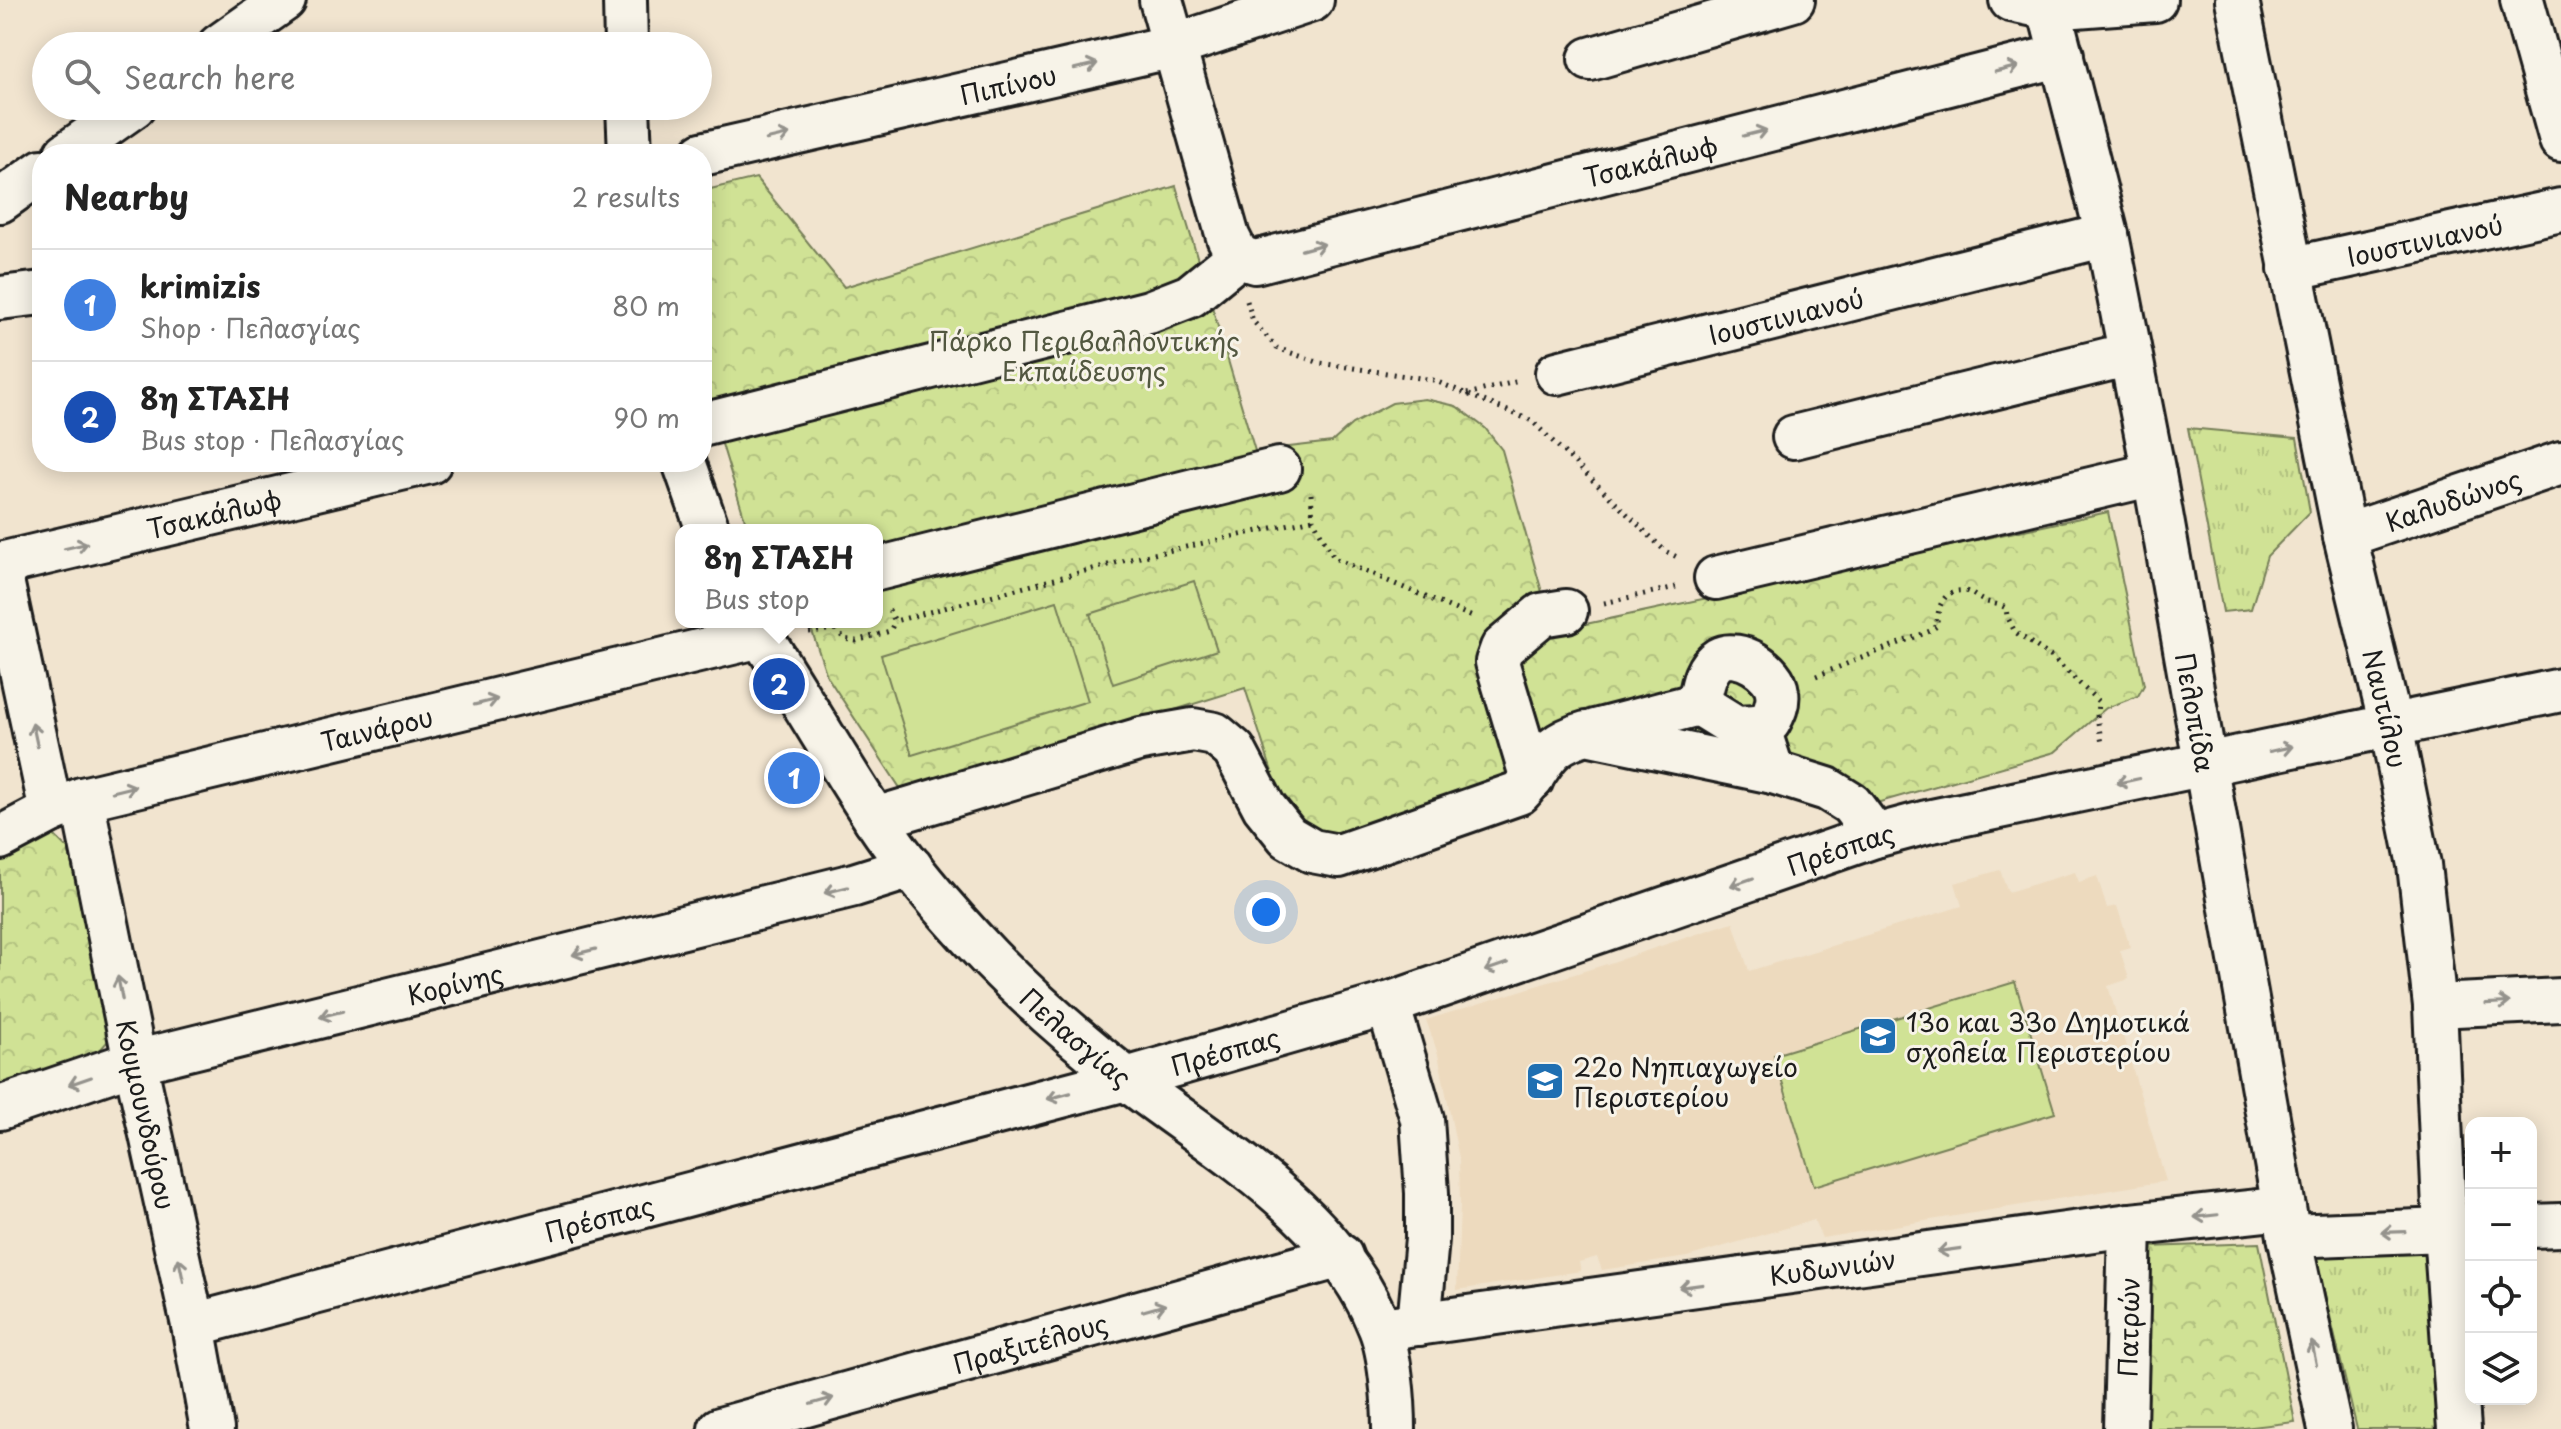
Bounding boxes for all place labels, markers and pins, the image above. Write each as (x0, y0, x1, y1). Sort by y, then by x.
pin: 2 (753, 654, 805, 714)
pin: 1 (768, 748, 820, 808)
place label: 13ο και 33ο Δημοτικά σχολεία Περιστερίου (1906, 1002, 2190, 1071)
school or university icon: 13ο και 33ο Δημοτικά σχολεία Περιστερίου (1857, 1015, 1899, 1057)
place label: 22ο Νηπιαγωγείο Περιστερίου (1573, 1047, 1798, 1116)
school or university icon: 22ο Νηπιαγωγείο Περιστερίου (1524, 1060, 1566, 1102)

